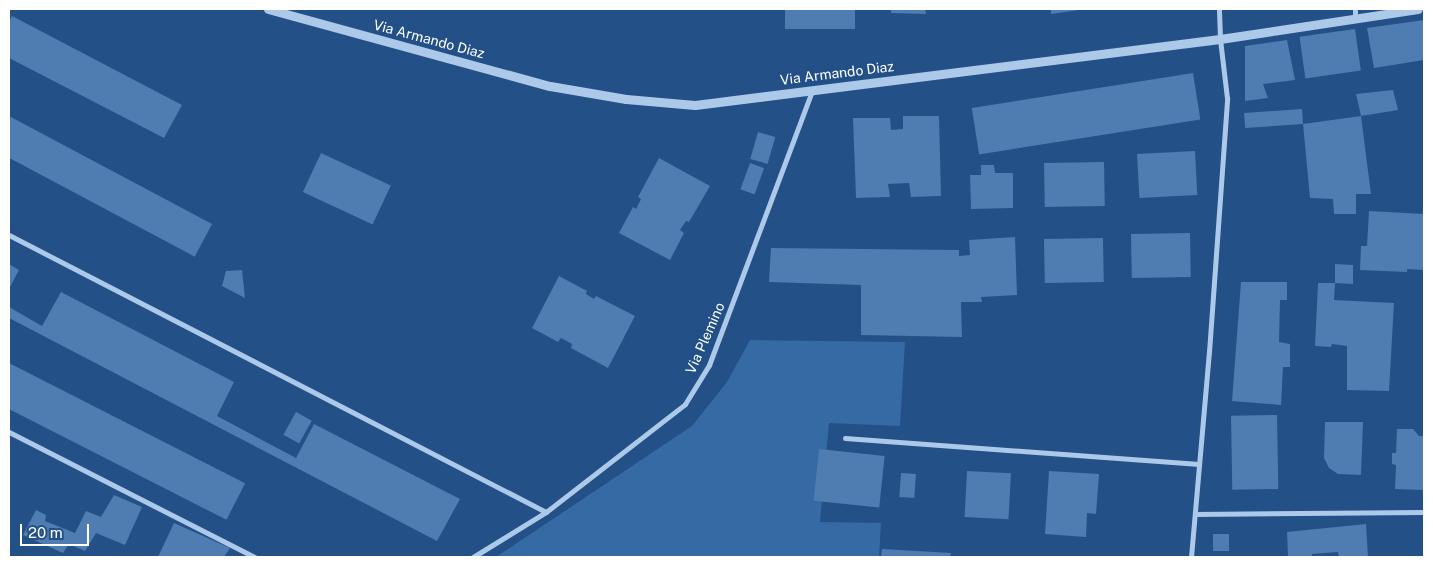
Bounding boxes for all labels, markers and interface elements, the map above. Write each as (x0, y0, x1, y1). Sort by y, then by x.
street label: Via Armando Diaz (371, 16, 487, 62)
street label: Via Armando Diaz (779, 58, 895, 88)
street label: Via Plemino (682, 300, 728, 376)
scale bar (22, 514, 91, 546)
text: 20 m (28, 524, 63, 541)

